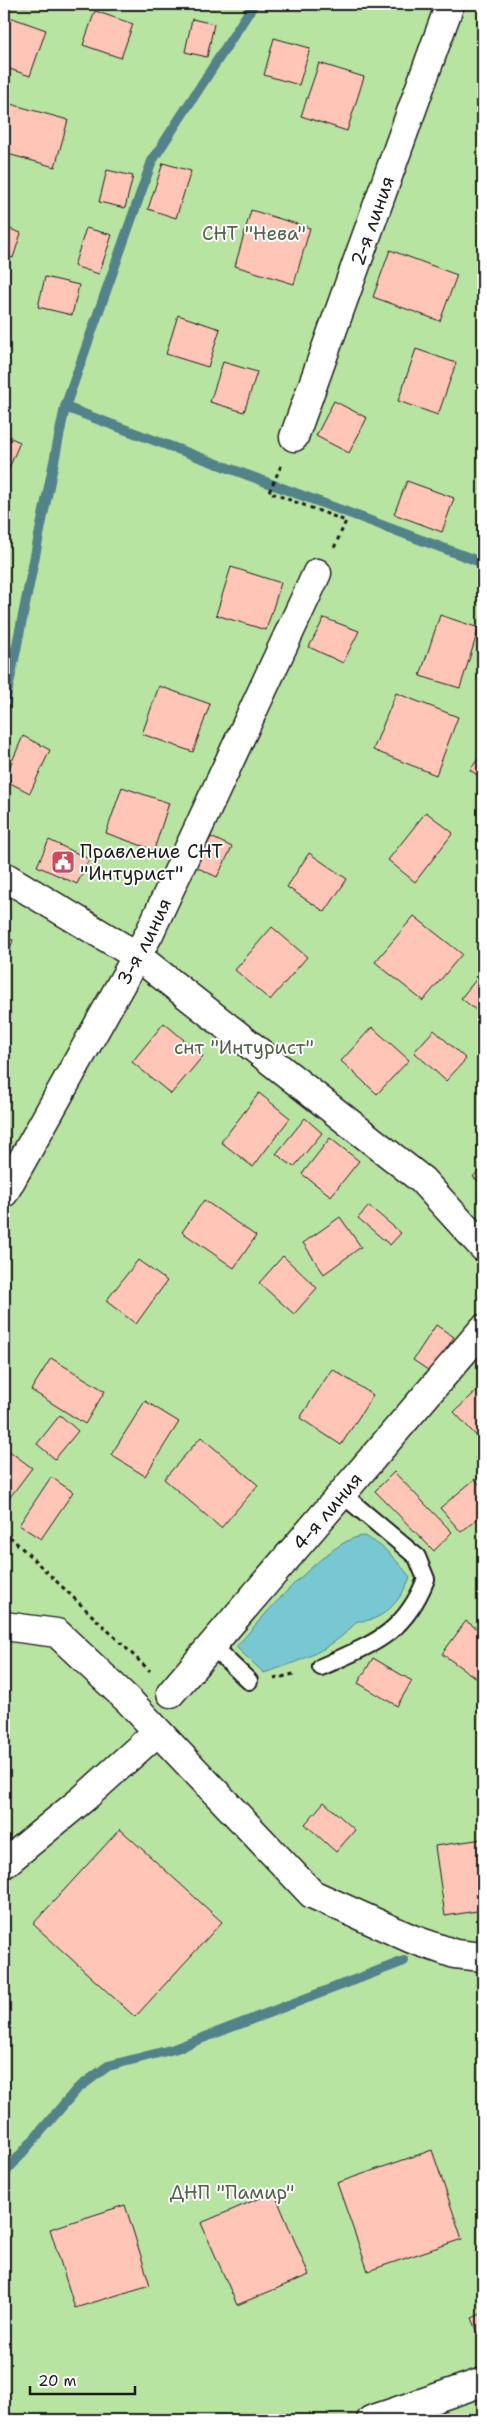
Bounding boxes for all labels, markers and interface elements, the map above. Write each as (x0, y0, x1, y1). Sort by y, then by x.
street label: 2-я линия (344, 172, 400, 269)
park label: СНТ "Нева" (202, 221, 306, 246)
place label: Правление СНТ "Интурист" (80, 839, 223, 886)
public building icon: Правление СНТ "Интурист" (50, 849, 76, 875)
street label: 3-я линия (111, 894, 177, 989)
park label: снт "Интурист" (174, 1035, 314, 1060)
street label: 4-я линия (287, 1467, 368, 1555)
park label: ДНП "Памир" (170, 2180, 294, 2205)
scale bar (30, 2364, 135, 2396)
text: 20 m (38, 2371, 77, 2391)

